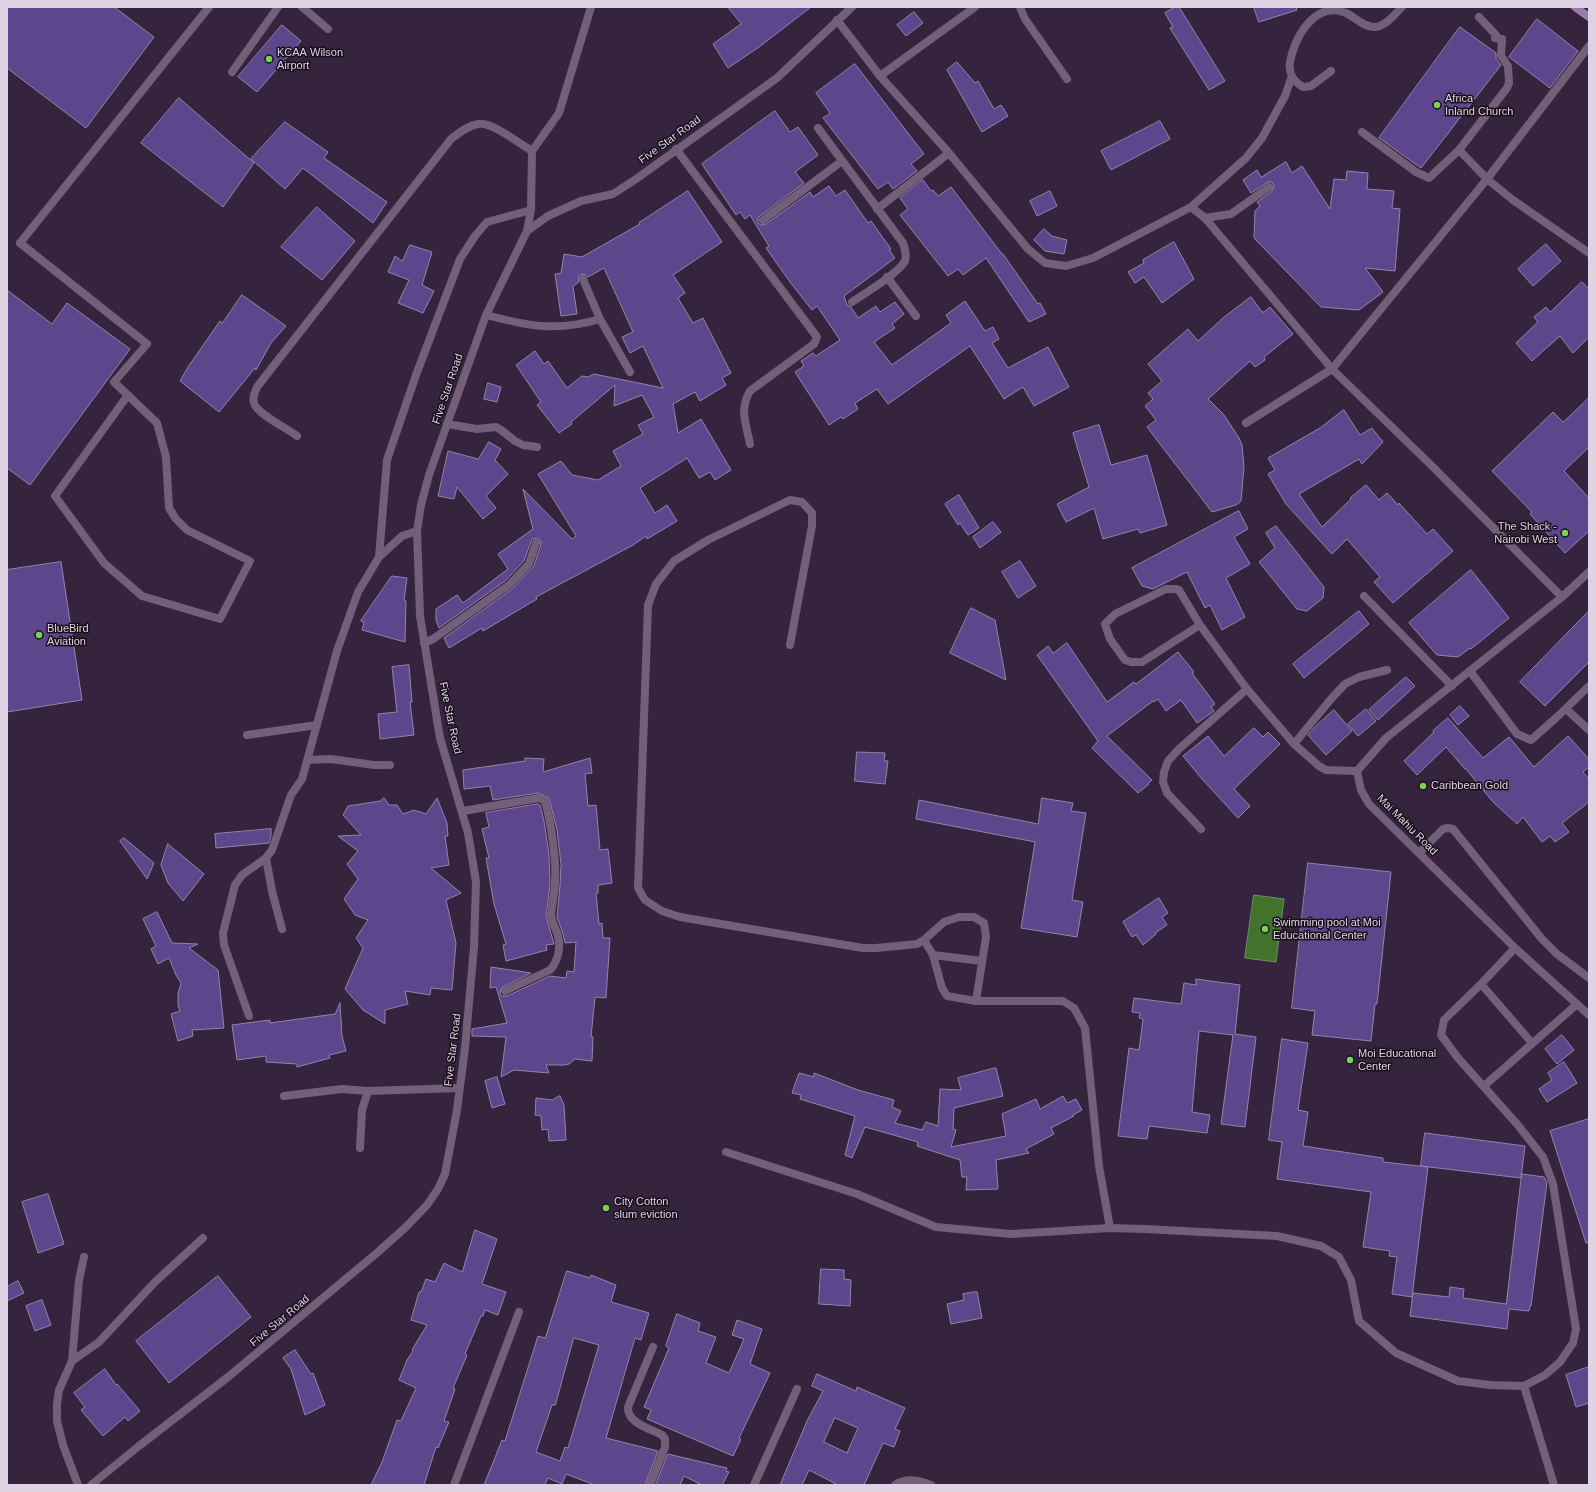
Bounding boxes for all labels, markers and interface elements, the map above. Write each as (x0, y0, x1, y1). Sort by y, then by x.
place label: KCAA Wilson Airport (277, 46, 343, 72)
marker: KCAA Wilson Airport (264, 54, 274, 64)
place label: Africa Inland Church (1445, 92, 1513, 118)
marker: Africa Inland Church (1432, 100, 1442, 110)
street label: Five Star Road (636, 113, 704, 167)
street label: Five Star Road (430, 352, 466, 426)
place label: The Shack - Nairobi West (1494, 520, 1557, 546)
marker: The Shack - Nairobi West (1560, 528, 1570, 538)
place label: BlueBird Aviation (47, 622, 89, 648)
marker: BlueBird Aviation (34, 630, 44, 640)
street label: Five Star Road (436, 681, 464, 755)
place label: Caribbean Gold (1431, 779, 1508, 793)
marker: Caribbean Gold (1418, 781, 1428, 791)
street label: Mai Mahiu Road (1374, 792, 1440, 858)
place label: Swimming pool at Moi Educational Center (1273, 916, 1381, 942)
marker: Swimming pool at Moi Educational Center (1260, 924, 1270, 934)
street label: Five Star Road (442, 1013, 464, 1087)
place label: Moi Educational Center (1358, 1047, 1436, 1073)
marker: Moi Educational Center (1345, 1055, 1355, 1065)
place label: City Cotton slum eviction (614, 1195, 678, 1221)
marker: City Cotton slum eviction (601, 1203, 611, 1213)
street label: Five Star Road (248, 1292, 312, 1350)

